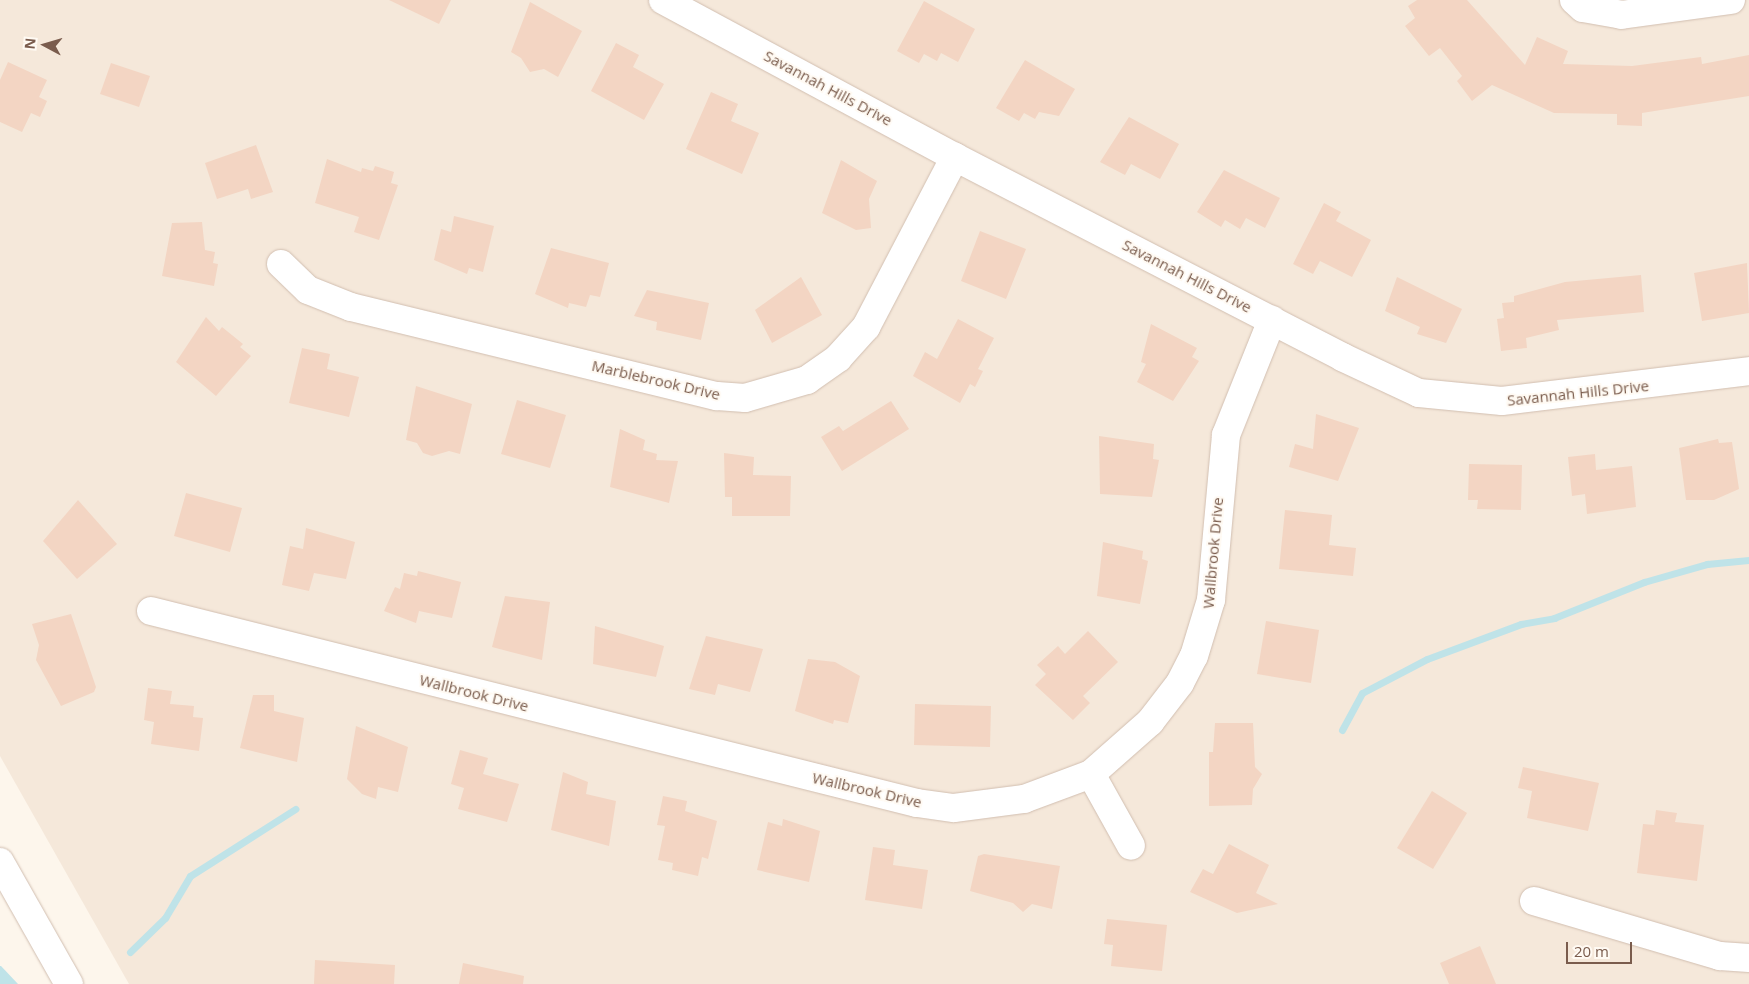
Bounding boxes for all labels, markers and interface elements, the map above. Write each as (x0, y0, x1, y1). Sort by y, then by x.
north arrow (20, 20, 70, 70)
text: N (20, 37, 40, 50)
street label: Savannah Hills Drive (761, 47, 895, 129)
street label: Savannah Hills Drive (1119, 236, 1255, 316)
street label: Marblebrook Drive (590, 356, 722, 404)
street label: Savannah Hills Drive (1506, 377, 1650, 409)
street label: Wallbrook Drive (1199, 497, 1227, 609)
street label: Wallbrook Drive (418, 671, 530, 715)
street label: Wallbrook Drive (811, 769, 923, 811)
scale bar (1569, 932, 1635, 964)
text: 20 m (1574, 941, 1609, 961)

